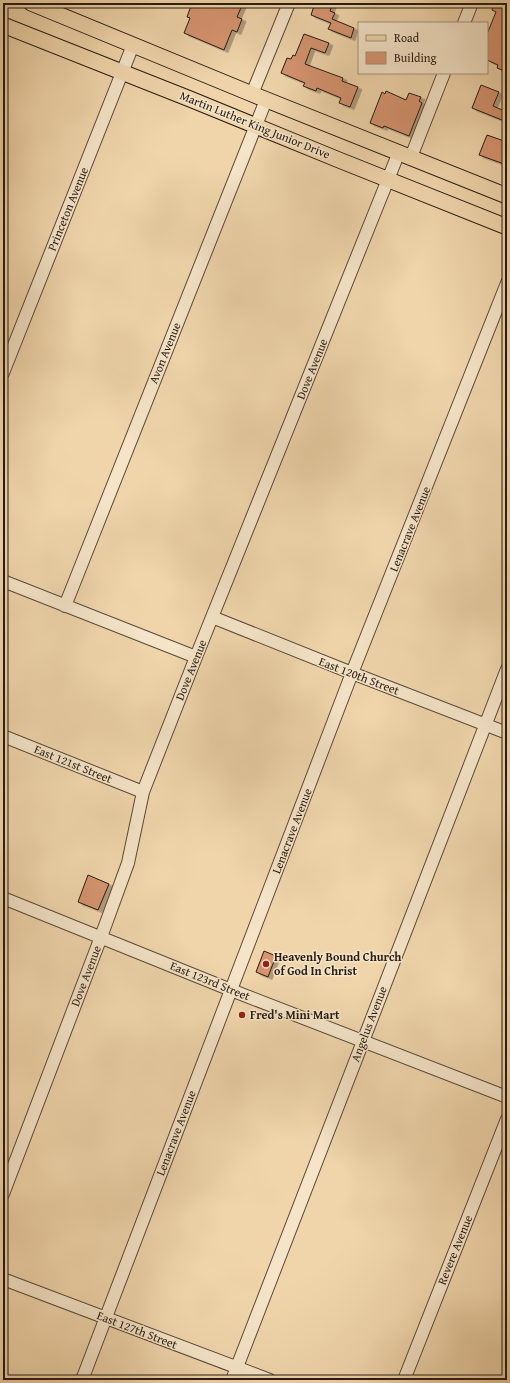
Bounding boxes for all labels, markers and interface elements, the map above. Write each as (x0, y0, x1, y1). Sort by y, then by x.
legend (358, 22, 488, 74)
text: Road (394, 29, 420, 46)
text: Building (394, 49, 437, 66)
street label: Martin Luther King Junior Drive (177, 87, 333, 163)
street label: Princeton Avenue (43, 164, 92, 253)
street label: Avon Avenue (145, 319, 185, 386)
street label: Dove Avenue (292, 336, 332, 402)
street label: Lenacrave Avenue (385, 483, 434, 574)
street label: Dove Avenue (171, 637, 211, 703)
street label: East 120th Street (317, 652, 402, 699)
street label: East 121st Street (32, 740, 115, 787)
street label: Lenacrave Avenue (267, 785, 316, 876)
street label: Dove Avenue (66, 943, 105, 1009)
place label: Heavenly Bound Church of God In Christ (274, 948, 401, 979)
street label: East 123rd Street (168, 957, 253, 1005)
marker: Heavenly Bound Church of God In Christ (261, 959, 271, 969)
street label: Angelus Avenue (346, 983, 391, 1064)
place label: Fred's Mini Mart (250, 1006, 340, 1023)
marker: Fred's Mini Mart (237, 1010, 247, 1020)
street label: Lenacrave Avenue (151, 1087, 200, 1178)
street label: Revere Avenue (433, 1212, 476, 1287)
street label: East 127th Street (95, 1306, 180, 1353)

